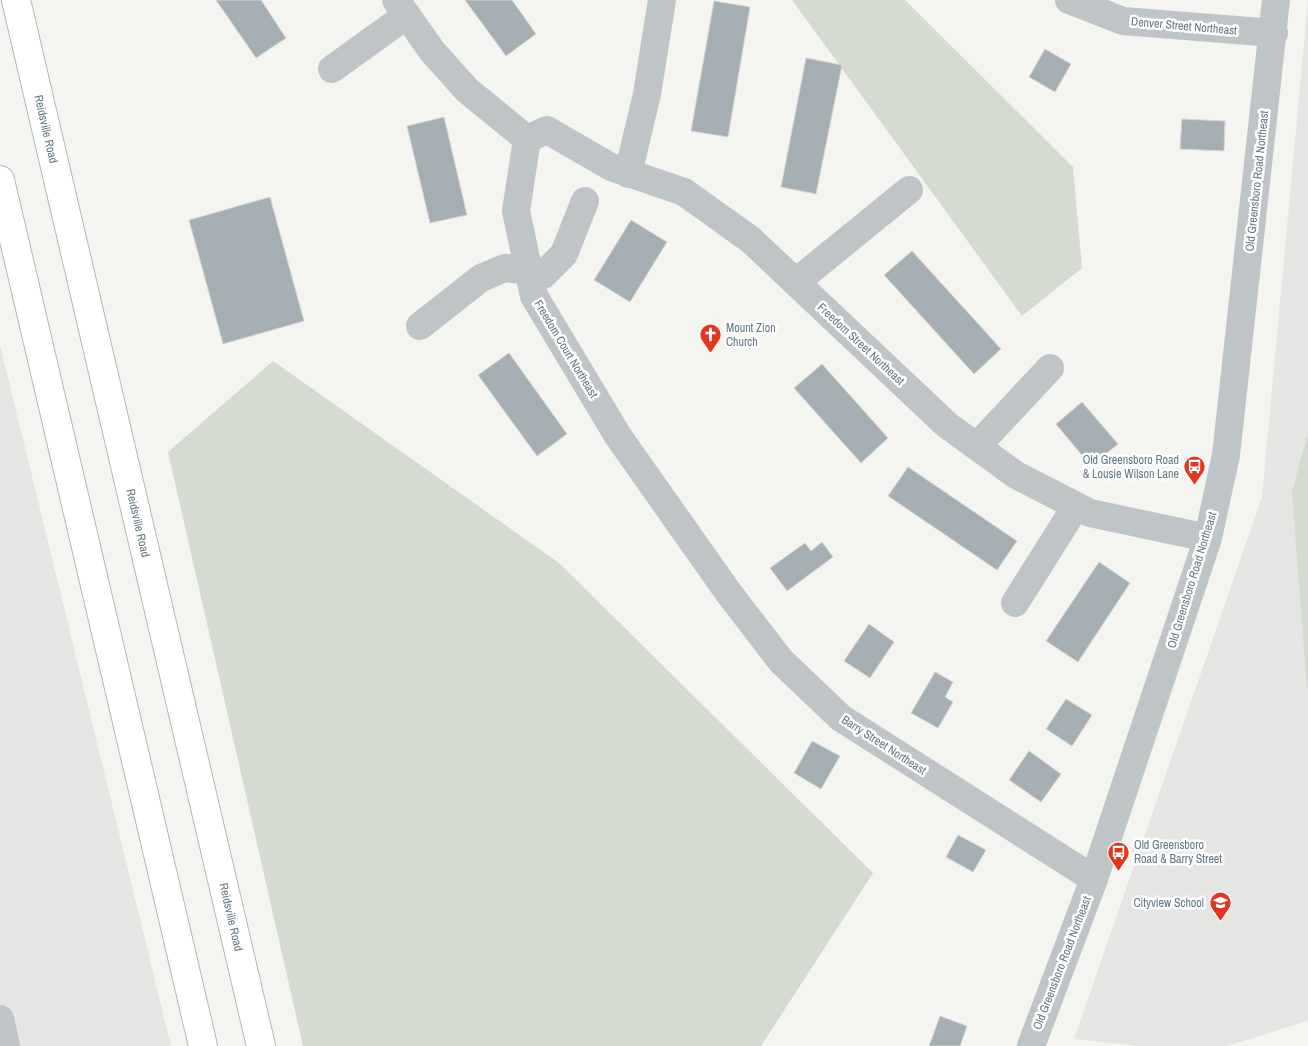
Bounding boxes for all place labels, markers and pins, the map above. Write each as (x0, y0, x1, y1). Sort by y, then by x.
place label: Mount Zion Church (726, 320, 776, 350)
church icon: Mount Zion Church (698, 323, 722, 354)
place label: Old Greensboro Road & Lousie Wilson Lane (1083, 452, 1179, 482)
bus stop icon: Old Greensboro Road & Lousie Wilson Lane (1183, 455, 1207, 486)
place label: Old Greensboro Road & Barry Street (1134, 837, 1222, 867)
bus stop icon: Old Greensboro Road & Barry Street (1106, 840, 1130, 871)
school or university icon: Cityview School (1208, 891, 1232, 922)
place label: Cityview School (1133, 895, 1204, 911)

